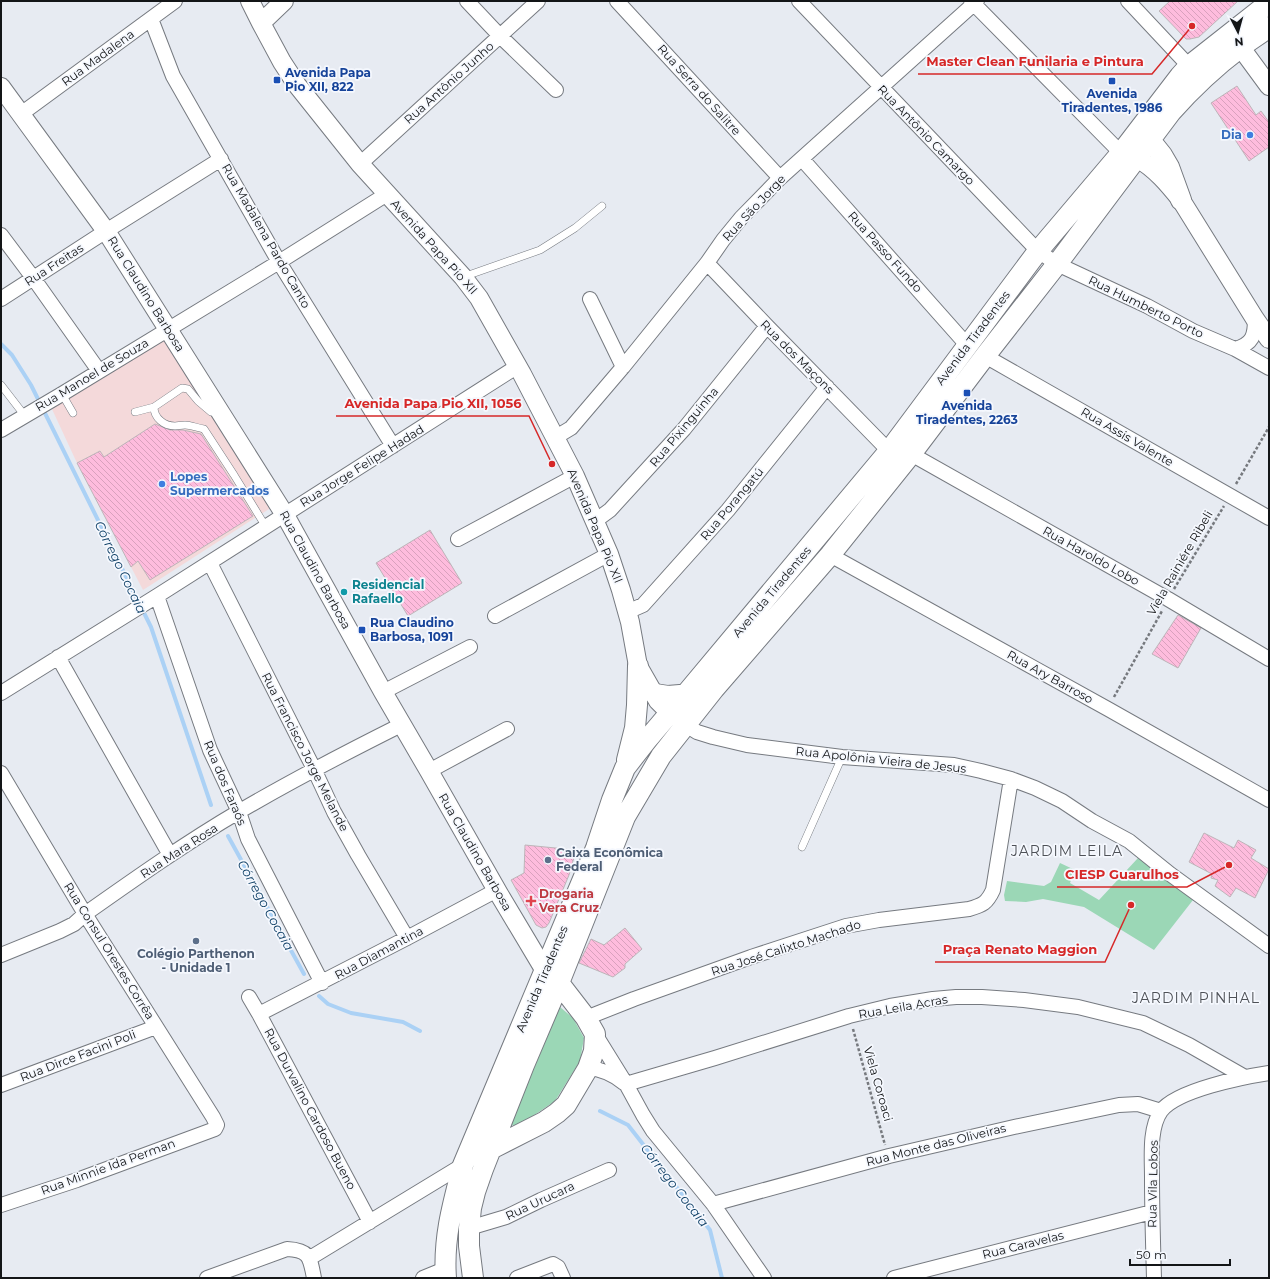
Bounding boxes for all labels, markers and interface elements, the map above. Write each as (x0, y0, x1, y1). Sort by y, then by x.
north arrow (1218, 12, 1258, 52)
street label: Rua Madalena (58, 26, 137, 89)
text: N (1234, 35, 1244, 49)
street label: Rua Antônio Junho (401, 38, 497, 127)
street label: Rua Serra do Salitre (655, 41, 744, 138)
callout: Master Clean Funilaria e Pintura (918, 49, 1152, 74)
text: Master Clean Funilaria e Pintura (926, 53, 1144, 69)
place label: Avenida Papa Pio XII, 822 (284, 65, 371, 94)
marker: Avenida Papa Pio XII, 822 (272, 75, 282, 85)
marker: Avenida Tiradentes, 1986 (1107, 76, 1117, 86)
street label: Rua Antônio Camargo (875, 81, 978, 188)
place label: Avenida Tiradentes, 1986 (1062, 86, 1163, 115)
place label: Dia (1221, 127, 1242, 142)
marker: Dia (1245, 130, 1255, 140)
street label: Rua Madalena Pardo Canto (219, 161, 314, 311)
street label: Rua São Jorge (719, 171, 788, 244)
street label: Avenida Papa Pio XII (388, 196, 481, 297)
street label: Rua Passo Fundo (845, 208, 926, 295)
street label: Rua Claudino Barbosa (105, 233, 188, 354)
street label: Rua Freitas (22, 240, 86, 289)
street label: Rua Humberto Porto (1086, 272, 1206, 341)
street label: Avenida Tiradentes (932, 287, 1013, 388)
street label: Rua dos Maçons (757, 317, 838, 397)
street label: Rua Manoel de Souza (32, 335, 151, 414)
street label: Rua Pixinguinha (646, 384, 721, 470)
marker: Avenida Tiradentes, 2263 (962, 388, 972, 398)
callout: Avenida Papa Pio XII, 1056 (336, 391, 529, 416)
text: Avenida Papa Pio XII, 1056 (343, 395, 522, 411)
place label: Avenida Tiradentes, 2263 (916, 398, 1018, 427)
street label: Rua Assis Valente (1078, 404, 1176, 469)
street label: Rua Jorge Felipe Hadad (297, 421, 427, 510)
street label: Rua Porangatú (697, 464, 767, 543)
street label: Avenida Papa Pio XII (565, 466, 626, 585)
place label: Lopes Supermercados (170, 469, 270, 498)
marker: Lopes Supermercados (157, 479, 167, 489)
street label: Rua Claudino Barbosa (277, 508, 354, 632)
street label: Viela Rainiére Ribeli (1143, 508, 1216, 618)
water label: Córrego Cocaia (92, 518, 150, 616)
street label: Rua Haroldo Lobo (1040, 523, 1142, 588)
street label: Avenida Tiradentes (729, 543, 814, 640)
place label: Residencial Rafaello (352, 577, 424, 606)
marker: Residencial Rafaello (339, 587, 349, 597)
place label: Rua Claudino Barbosa, 1091 (370, 615, 454, 644)
marker: Rua Claudino Barbosa, 1091 (357, 625, 367, 635)
street label: Rua Ary Barroso (1004, 647, 1096, 706)
street label: Rua Francisco Jorge Melande (259, 670, 352, 834)
street label: Rua dos Faraós (201, 738, 250, 828)
street label: Rua Apolônia Vieira de Jesus (795, 743, 967, 776)
street label: Rua Claudino Barbosa (436, 790, 515, 913)
street label: Rua Mara Rosa (137, 820, 220, 881)
district label: JARDIM LEILA (1010, 842, 1123, 860)
place label: Caixa Econômica Federal (556, 845, 663, 874)
marker: Caixa Econômica Federal (543, 855, 553, 865)
water label: Córrego Cocaia (234, 857, 298, 953)
callout: CIESP Guarulhos (1057, 862, 1187, 887)
text: CIESP Guarulhos (1065, 866, 1179, 882)
street label: Rua Consul Orestes Corrêa (61, 879, 158, 1022)
place label: Drogaria Vera Cruz (538, 886, 599, 915)
marker: Drogaria Vera Cruz (526, 896, 536, 906)
street label: Rua José Calixto Machado (709, 916, 863, 979)
street label: Rua Diamantina (332, 923, 426, 982)
street label: Avenida Tiradentes (512, 923, 571, 1034)
marker: Colégio Parthenon - Unidade 1 (191, 936, 201, 946)
callout: Praça Renato Maggion (935, 937, 1105, 962)
text: Praça Renato Maggion (943, 941, 1097, 957)
place label: Colégio Parthenon - Unidade 1 (137, 946, 255, 975)
district label: JARDIM PINHAL (1131, 989, 1260, 1007)
street label: Rua Leila Acras (857, 991, 949, 1022)
street label: Rua Durvalino Cardoso Bueno (261, 1025, 360, 1192)
street label: Rua Dirce Facini Poli (18, 1026, 138, 1085)
street label: Viela Coroaci (861, 1045, 896, 1123)
street label: Rua Monte das Oliveiras (864, 1120, 1008, 1169)
street label: Rua Minnie Ida Perman (39, 1135, 177, 1198)
water label: Córrego Cocaia (638, 1140, 713, 1230)
street label: Rua Vila Lobos (1144, 1140, 1161, 1228)
street label: Rua Urucara (503, 1178, 577, 1223)
street label: Rua Caravelas (981, 1227, 1065, 1262)
scale bar (1130, 1241, 1230, 1267)
text: 50 m (1136, 1247, 1167, 1262)

